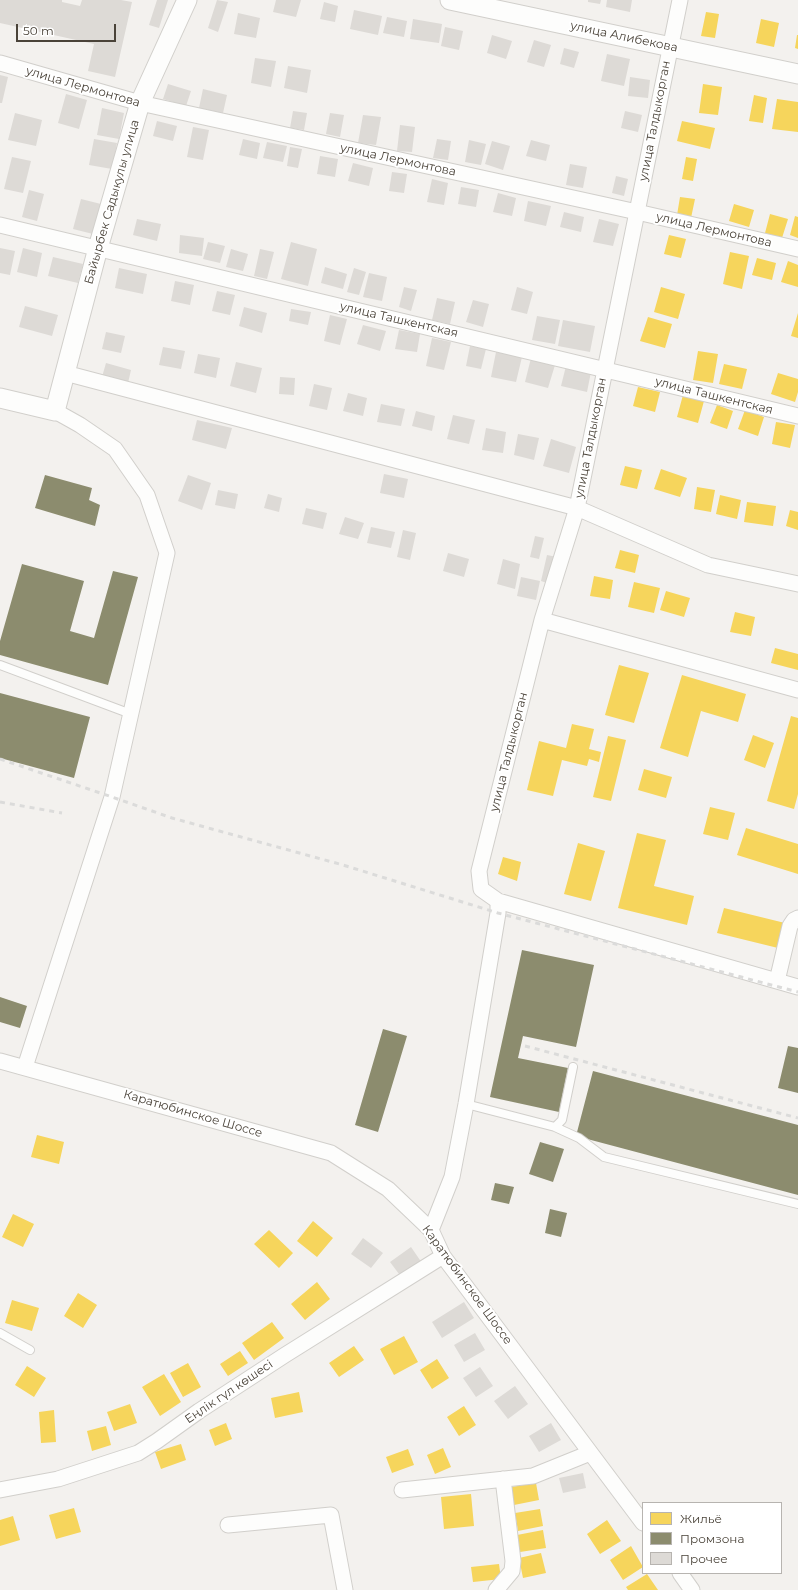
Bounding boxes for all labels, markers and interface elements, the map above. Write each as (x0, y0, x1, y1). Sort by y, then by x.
scale bar (18, 16, 118, 42)
street label: улица Алибекова (569, 19, 679, 55)
text: 50 m (23, 23, 54, 38)
street label: улица Талдыкорган (636, 59, 674, 183)
street label: улица Лермонтова (24, 64, 142, 110)
street label: Байырбек Садыкулы улица (82, 118, 142, 286)
street label: улица Лермонтова (339, 141, 457, 179)
street label: улица Лермонтова (655, 210, 773, 250)
street label: улица Ташкентская (338, 299, 460, 341)
street label: улица Ташкентская (654, 374, 774, 418)
street label: улица Талдыкорган (572, 376, 610, 500)
street label: улица Талдыкорган (487, 691, 531, 813)
street label: Каратюбинское Шоссе (122, 1087, 264, 1141)
street label: Каратюбинское Шоссе (419, 1223, 515, 1347)
street label: Еңлік гүл көшесі (182, 1357, 276, 1427)
legend (642, 1502, 782, 1574)
text: Жильё (680, 1511, 722, 1526)
text: Промзона (680, 1531, 744, 1546)
text: Прочее (680, 1551, 728, 1566)

